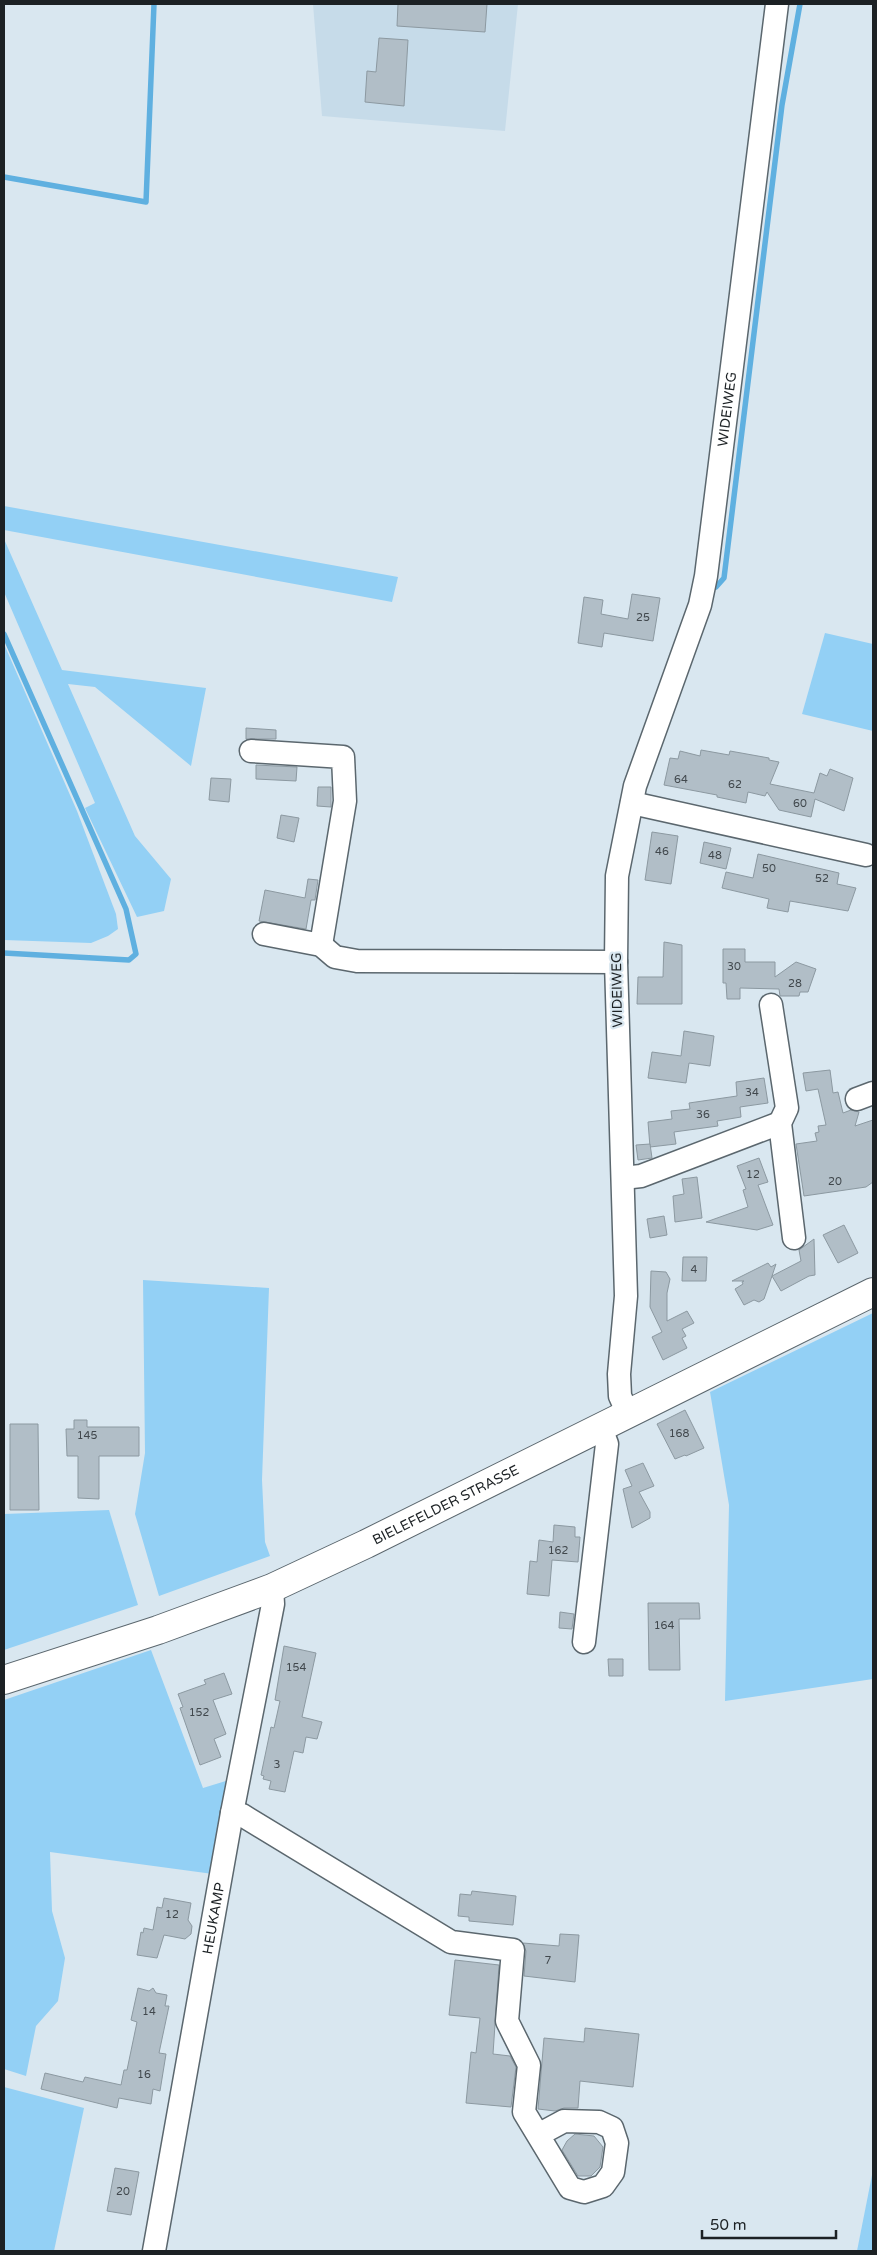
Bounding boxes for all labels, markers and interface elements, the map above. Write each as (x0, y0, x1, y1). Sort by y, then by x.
street label: WIDEIWEG (714, 371, 740, 448)
house number: 25 (636, 611, 650, 624)
house number: 64 (674, 773, 688, 786)
house number: 62 (728, 778, 742, 791)
house number: 60 (793, 797, 807, 810)
house number: 46 (655, 845, 669, 858)
house number: 48 (708, 849, 722, 862)
house number: 50 (762, 862, 776, 875)
house number: 52 (815, 872, 829, 885)
street label: WIDEIWEG (608, 952, 626, 1028)
house number: 30 (727, 960, 741, 973)
house number: 28 (788, 977, 802, 990)
house number: 34 (745, 1086, 759, 1099)
house number: 36 (696, 1108, 710, 1121)
house number: 12 (746, 1168, 760, 1181)
house number: 20 (828, 1175, 842, 1188)
house number: 4 (691, 1263, 698, 1276)
house number: 168 (669, 1427, 689, 1440)
house number: 145 (77, 1429, 97, 1442)
street label: BIELEFELDER STRASSE (369, 1461, 522, 1548)
house number: 162 (548, 1544, 568, 1557)
house number: 164 (654, 1619, 674, 1632)
house number: 154 (286, 1661, 306, 1674)
house number: 152 (189, 1706, 209, 1719)
house number: 3 (274, 1758, 281, 1771)
street label: HEUKAMP (199, 1881, 228, 1955)
house number: 12 (165, 1908, 179, 1921)
house number: 7 (545, 1954, 552, 1967)
house number: 14 (142, 2005, 156, 2018)
house number: 16 (137, 2068, 151, 2081)
house number: 20 (116, 2185, 130, 2198)
scale bar (702, 2208, 836, 2240)
text: 50 m (710, 2216, 747, 2234)

